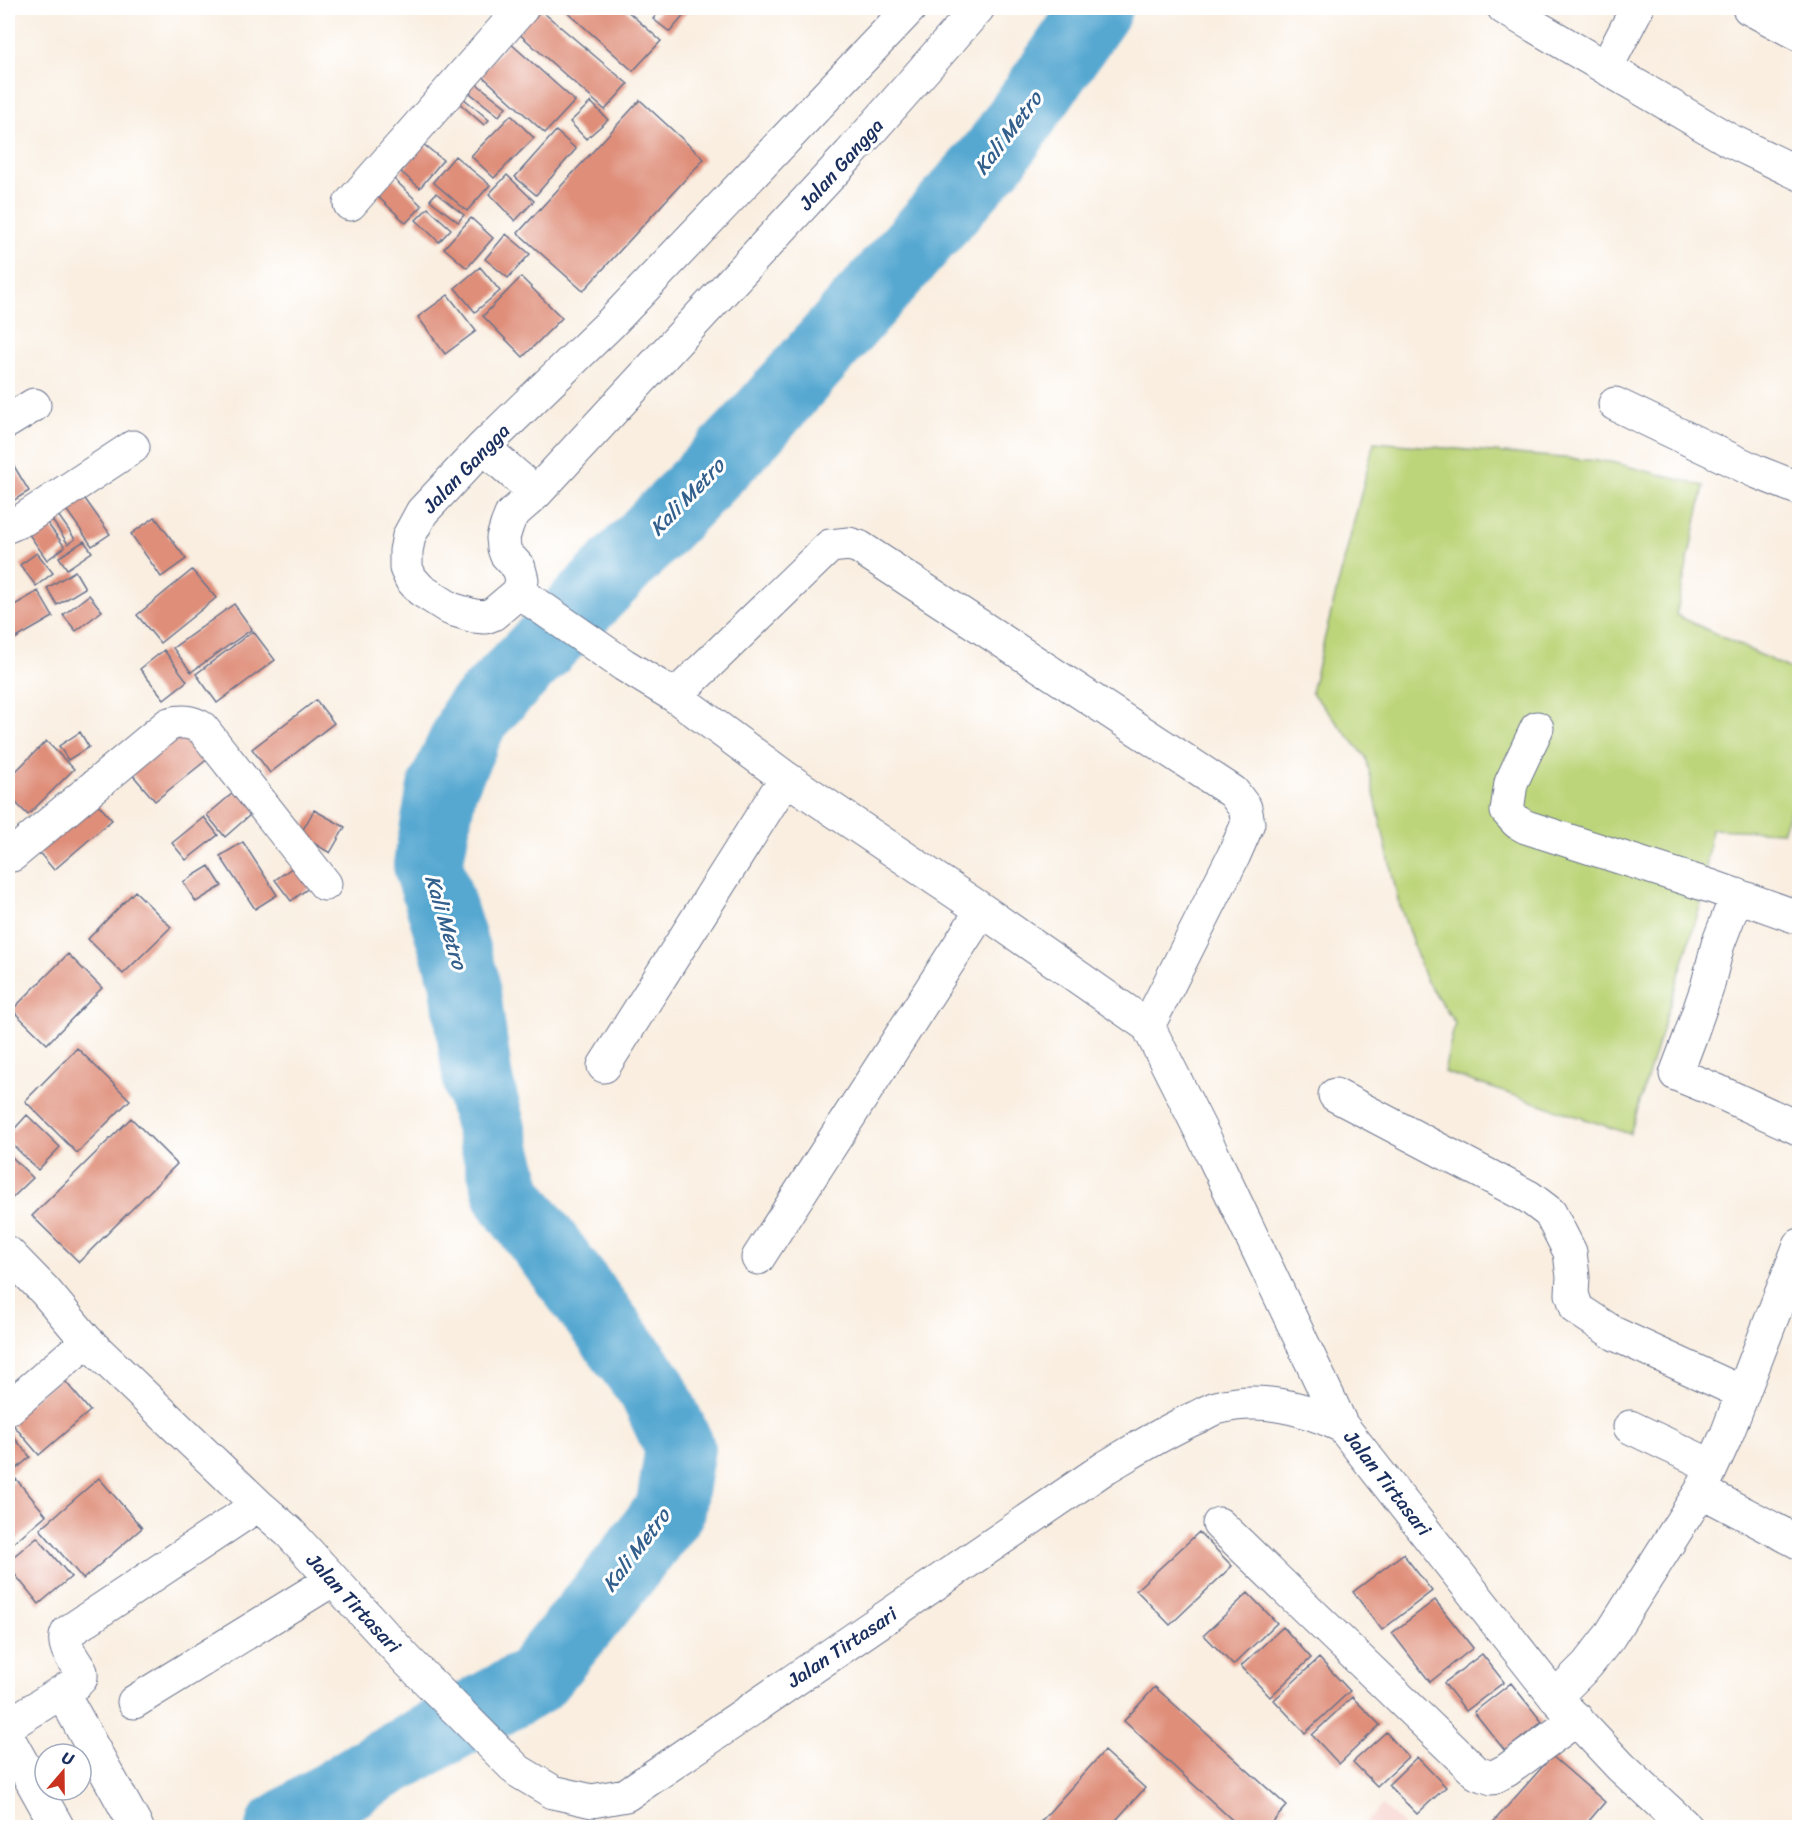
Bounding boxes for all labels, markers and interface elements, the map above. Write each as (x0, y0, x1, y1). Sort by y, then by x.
water label: Kali Metro (964, 81, 1054, 183)
street label: Jalan Gangga (789, 110, 893, 219)
street label: Jalan Gangga (413, 415, 519, 522)
water label: Kali Metro (640, 447, 736, 545)
water label: Kali Metro (414, 870, 479, 976)
street label: Jalan Tirtasari (1334, 1422, 1441, 1545)
water label: Kali Metro (592, 1498, 682, 1600)
street label: Jalan Tirtasari (297, 1544, 410, 1662)
street label: Jalan Tirtasari (779, 1597, 905, 1698)
north arrow (33, 1742, 93, 1802)
text: U (58, 1743, 79, 1774)

